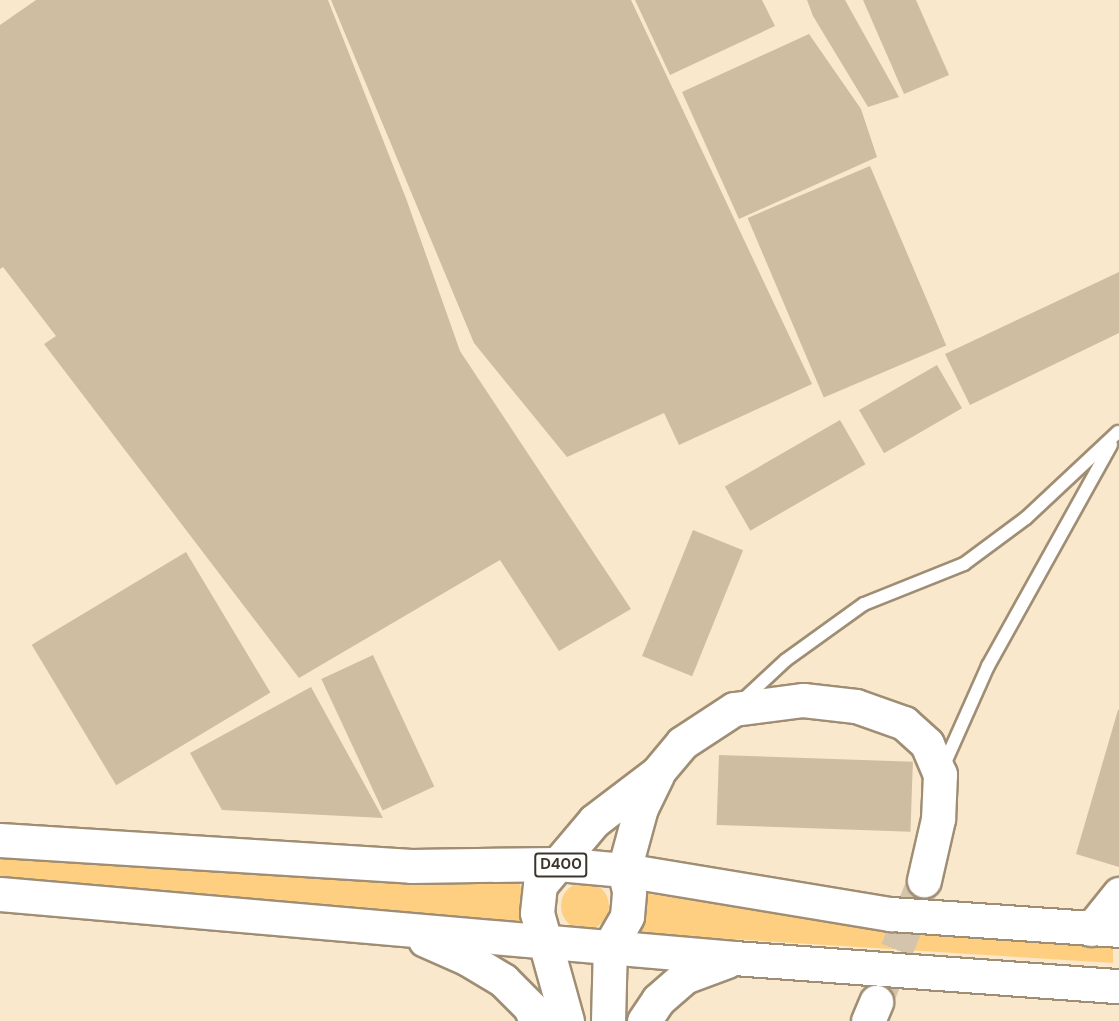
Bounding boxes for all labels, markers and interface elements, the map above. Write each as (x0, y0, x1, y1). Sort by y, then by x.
road number: D400 (534, 853, 588, 877)

